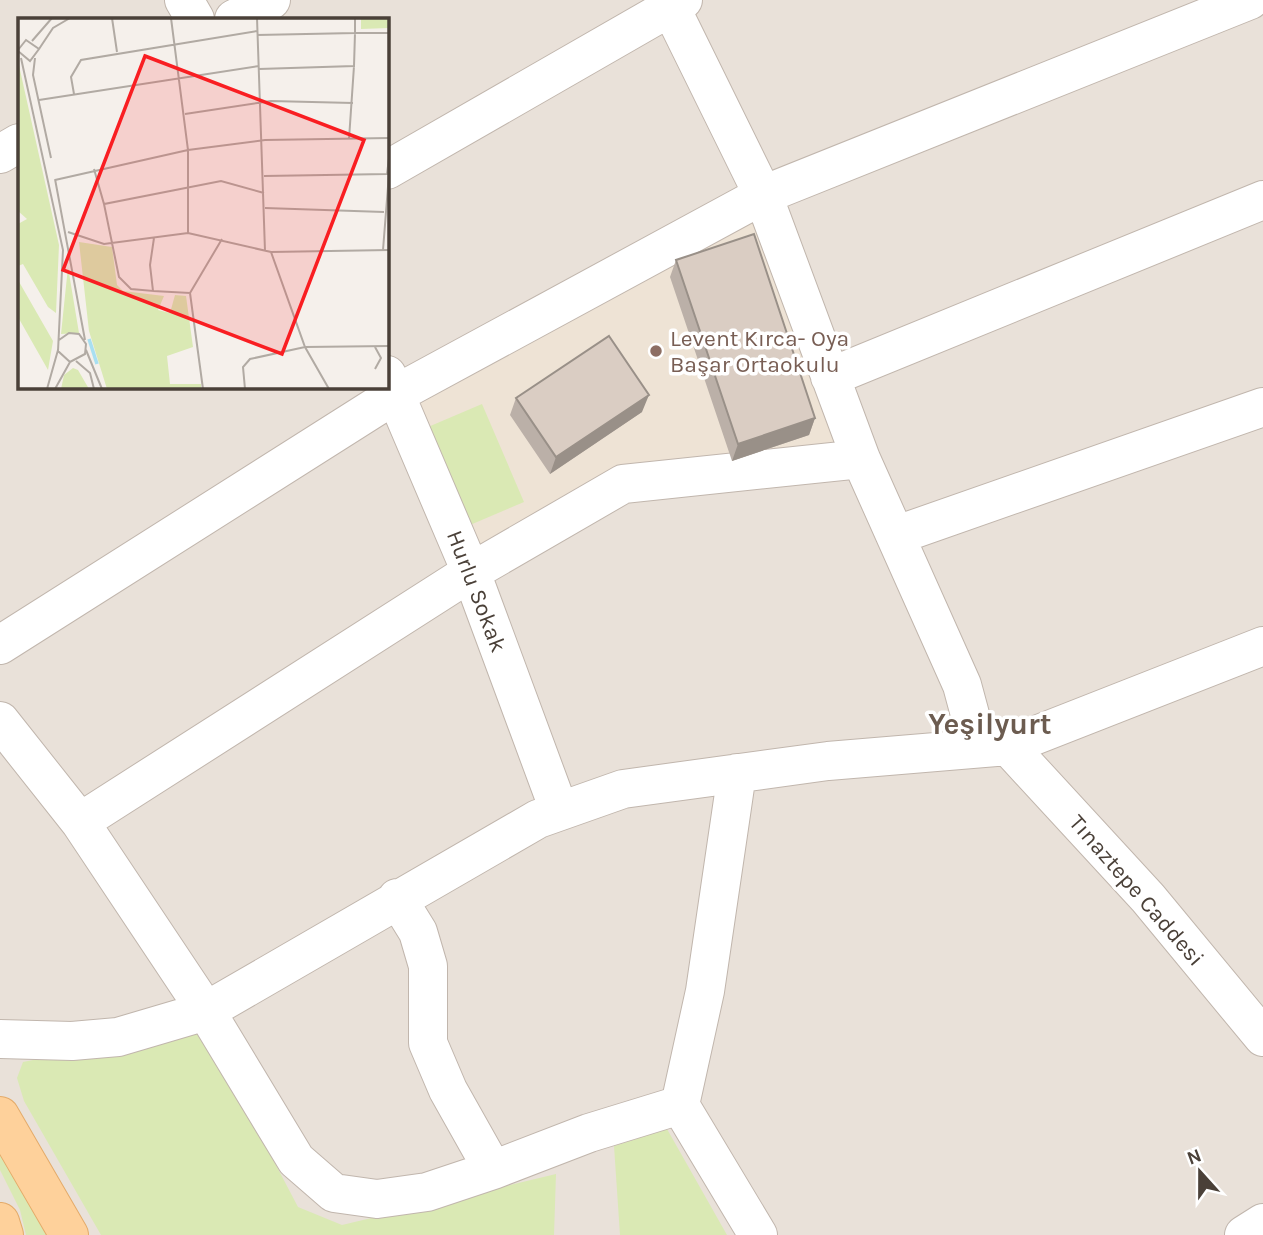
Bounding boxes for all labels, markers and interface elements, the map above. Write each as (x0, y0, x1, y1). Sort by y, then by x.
inset map (18, 18, 388, 388)
place label: Levent Kırca- Oya Başar Ortaokulu (670, 325, 849, 378)
marker: Levent Kırca- Oya Başar Ortaokulu (648, 343, 664, 359)
street label: Hurlu Sokak (441, 526, 512, 656)
district label: Yeşilyurt (928, 706, 1052, 742)
street label: Tınaztepe Caddesi (1064, 809, 1210, 972)
north arrow (1165, 1137, 1235, 1207)
text: N (1184, 1144, 1205, 1170)

